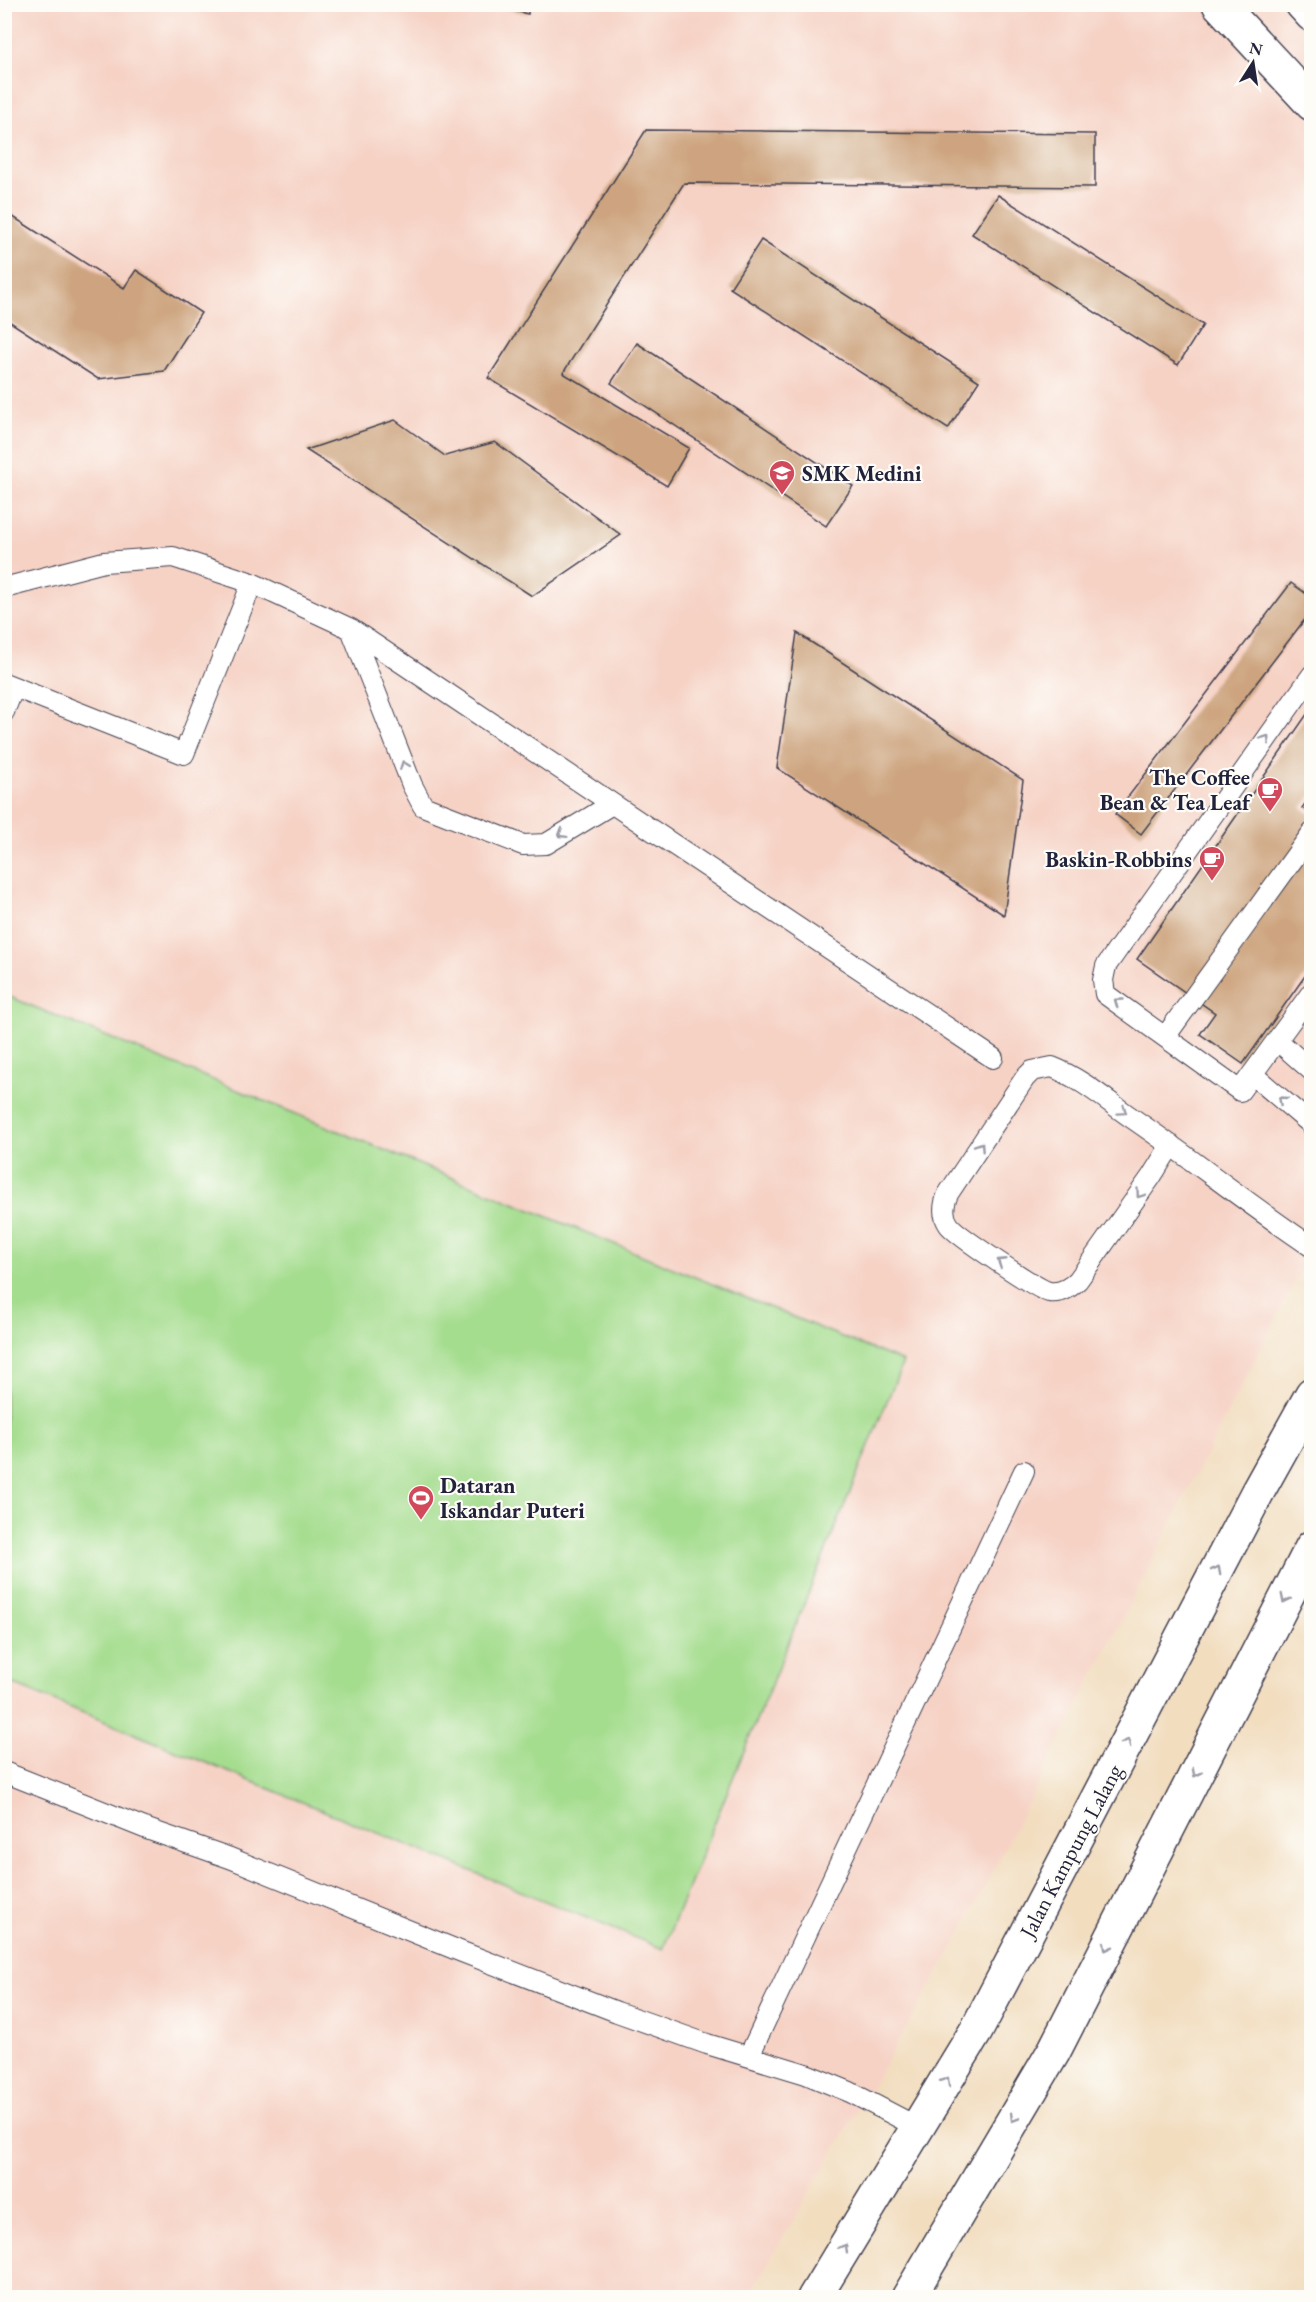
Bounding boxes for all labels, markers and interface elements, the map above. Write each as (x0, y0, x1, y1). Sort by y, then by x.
north arrow (1223, 33, 1283, 93)
text: N (1247, 37, 1265, 60)
school or university icon: SMK Medini (767, 458, 797, 496)
place label: SMK Medini (802, 459, 922, 488)
one-way arrow (1259, 735, 1270, 746)
one-way arrow (398, 760, 411, 770)
place label: The Coffee Bean & Tea Leaf (1100, 763, 1253, 817)
cafe icon: The Coffee Bean & Tea Leaf (1255, 775, 1285, 813)
one-way arrow (558, 827, 568, 839)
cafe icon: Baskin-Robbins (1197, 844, 1227, 882)
place label: Baskin-Robbins (1045, 845, 1192, 874)
one-way arrow (1113, 999, 1124, 1010)
one-way arrow (1278, 1096, 1289, 1107)
one-way arrow (1116, 1104, 1127, 1115)
one-way arrow (973, 1141, 984, 1152)
one-way arrow (1136, 1187, 1147, 1198)
one-way arrow (997, 1259, 1008, 1270)
place label: Dataran Iskandar Puteri (440, 1471, 585, 1525)
sports icon: Dataran Iskandar Puteri (406, 1483, 436, 1521)
one-way arrow (1210, 1565, 1221, 1576)
one-way arrow (1281, 1593, 1292, 1604)
one-way arrow (1120, 1738, 1131, 1749)
street label: Jalan Kampung Lalang (1012, 1759, 1129, 1945)
one-way arrow (1192, 1767, 1203, 1777)
one-way arrow (1103, 1940, 1114, 1951)
one-way arrow (938, 2077, 950, 2087)
one-way arrow (1010, 2112, 1021, 2122)
one-way arrow (837, 2244, 849, 2254)

